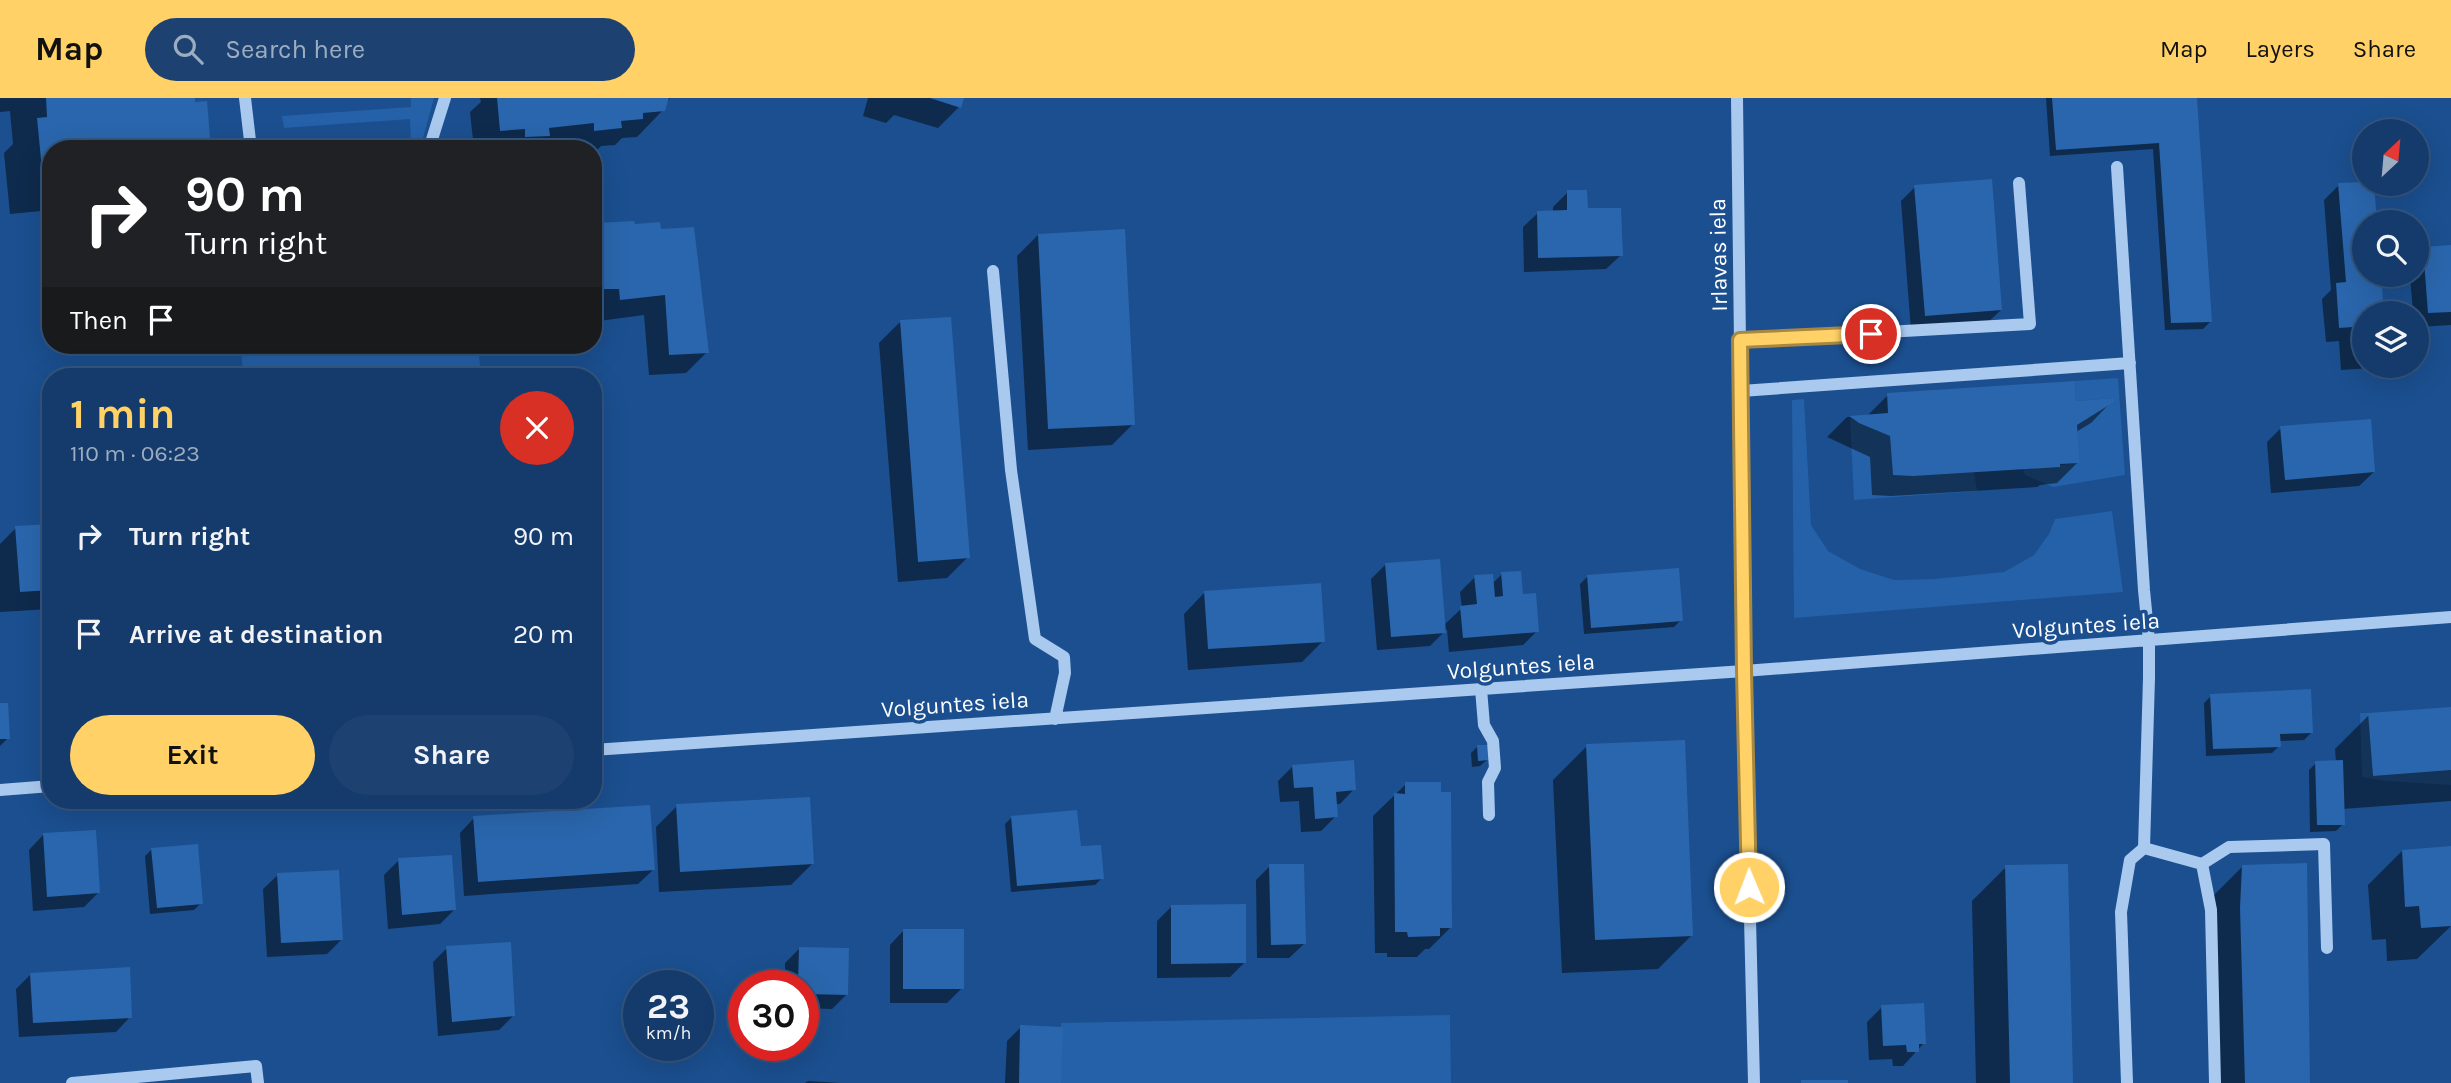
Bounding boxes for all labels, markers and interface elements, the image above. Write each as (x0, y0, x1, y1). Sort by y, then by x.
search box (145, 18, 635, 81)
text: Map (35, 30, 103, 68)
icon: search (169, 30, 207, 68)
text: Search here (225, 34, 365, 65)
text: Map (2160, 35, 2208, 63)
text: Layers (2246, 35, 2315, 63)
text: Share (2353, 35, 2416, 63)
north arrow (2352, 119, 2429, 196)
map controls (2352, 119, 2429, 378)
text: 90 m (185, 166, 305, 223)
icon: right (70, 168, 161, 259)
street label: Irlavas iela (1704, 198, 1733, 312)
button: search (2352, 210, 2429, 287)
text: Turn right (185, 225, 327, 262)
icon: arrive (142, 301, 180, 339)
button: layers (2352, 301, 2429, 378)
pin (1841, 304, 1901, 364)
text: Then (70, 305, 128, 336)
icon: arrive (1852, 315, 1890, 353)
text: 1 min (70, 389, 175, 439)
button: close (500, 391, 574, 465)
text: 110 m · 06:23 (70, 440, 200, 467)
icon: right (70, 517, 108, 555)
text: Turn right (129, 521, 250, 552)
text: 90 m (513, 521, 574, 552)
street label: Volguntes iela (2011, 607, 2161, 644)
icon: arrive (70, 615, 108, 653)
text: Arrive at destination (129, 619, 383, 650)
text: 20 m (513, 619, 574, 650)
street label: Volguntes iela (1446, 648, 1596, 685)
street label: Volguntes iela (880, 686, 1030, 723)
button: Exit (70, 715, 315, 795)
button: Share (329, 715, 574, 795)
position arrow (1712, 850, 1786, 924)
speed limit sign: 30 (728, 970, 819, 1061)
text: 23 (647, 986, 690, 1027)
text: km/h (646, 1022, 691, 1044)

